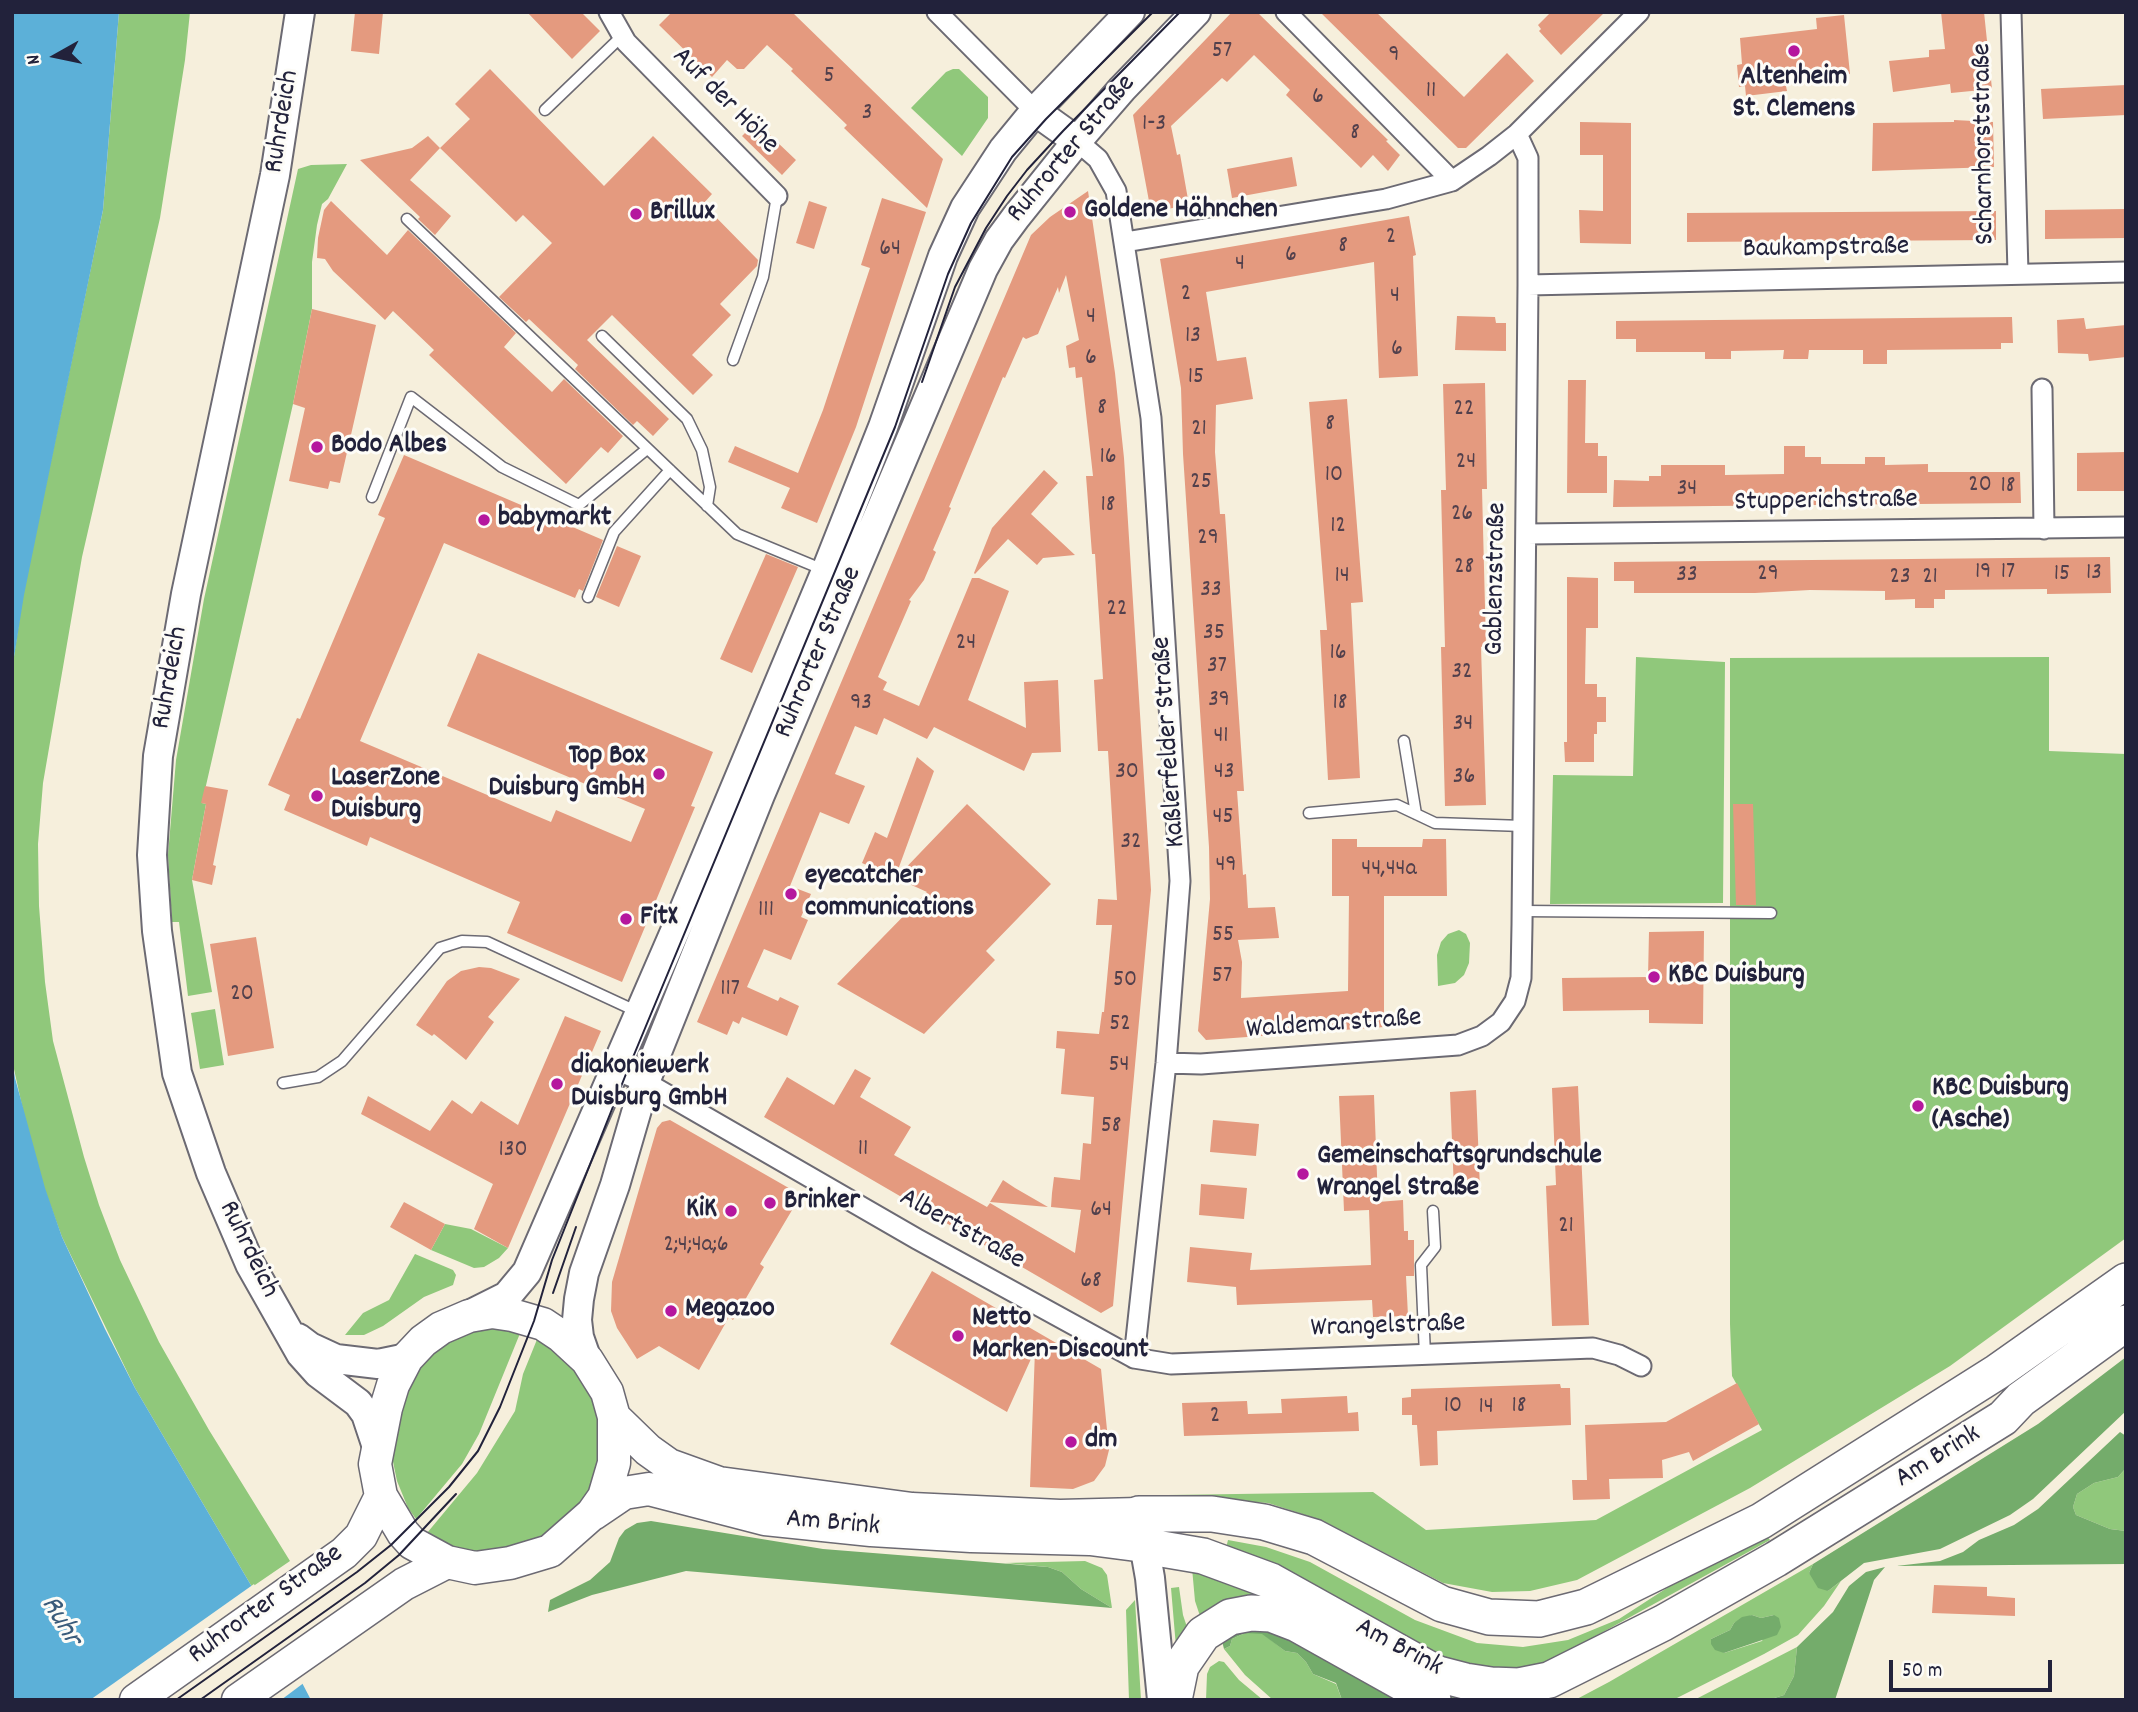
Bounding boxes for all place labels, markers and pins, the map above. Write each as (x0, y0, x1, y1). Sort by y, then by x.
marker: Altenheim St. Clemens (1786, 43, 1802, 59)
place label: Altenheim St. Clemens (1733, 62, 1855, 128)
place label: Goldene Hähnchen (1084, 195, 1278, 229)
place label: Brillux (650, 197, 715, 231)
marker: Goldene Hähnchen (1062, 204, 1078, 220)
marker: Brillux (628, 206, 644, 222)
place label: Bodo Albes (331, 430, 447, 464)
marker: Bodo Albes (309, 439, 325, 455)
place label: babymarkt (498, 503, 611, 537)
marker: babymarkt (476, 512, 492, 528)
place label: Top Box Duisburg GmbH (488, 741, 645, 807)
place label: LaserZone Duisburg (331, 763, 440, 829)
marker: Top Box Duisburg GmbH (651, 766, 667, 782)
marker: LaserZone Duisburg (309, 788, 325, 804)
place label: eyecatcher communications (805, 861, 974, 927)
marker: eyecatcher communications (783, 886, 799, 902)
place label: FitX (640, 902, 678, 936)
marker: FitX (618, 911, 634, 927)
place label: KBC Duisburg (1668, 960, 1805, 994)
marker: KBC Duisburg (1646, 969, 1662, 985)
place label: diakoniewerk Duisburg GmbH (571, 1051, 728, 1117)
place label: KBC Duisburg (Asche) (1932, 1073, 2069, 1139)
marker: diakoniewerk Duisburg GmbH (549, 1076, 565, 1092)
marker: KBC Duisburg (Asche) (1910, 1098, 1926, 1114)
place label: Gemeinschaftsgrundschule Wrangel Straße (1317, 1141, 1602, 1207)
marker: Gemeinschaftsgrundschule Wrangel Straße (1295, 1166, 1311, 1182)
place label: Brinker (784, 1186, 860, 1220)
place label: KiK (686, 1194, 717, 1228)
marker: Brinker (762, 1195, 778, 1211)
marker: KiK (723, 1203, 739, 1219)
place label: Megazoo (685, 1294, 775, 1328)
marker: Megazoo (663, 1303, 679, 1319)
place label: Netto Marken-Discount (972, 1303, 1149, 1369)
marker: Netto Marken-Discount (950, 1328, 966, 1344)
place label: dm (1085, 1425, 1117, 1459)
marker: dm (1063, 1434, 1079, 1450)

